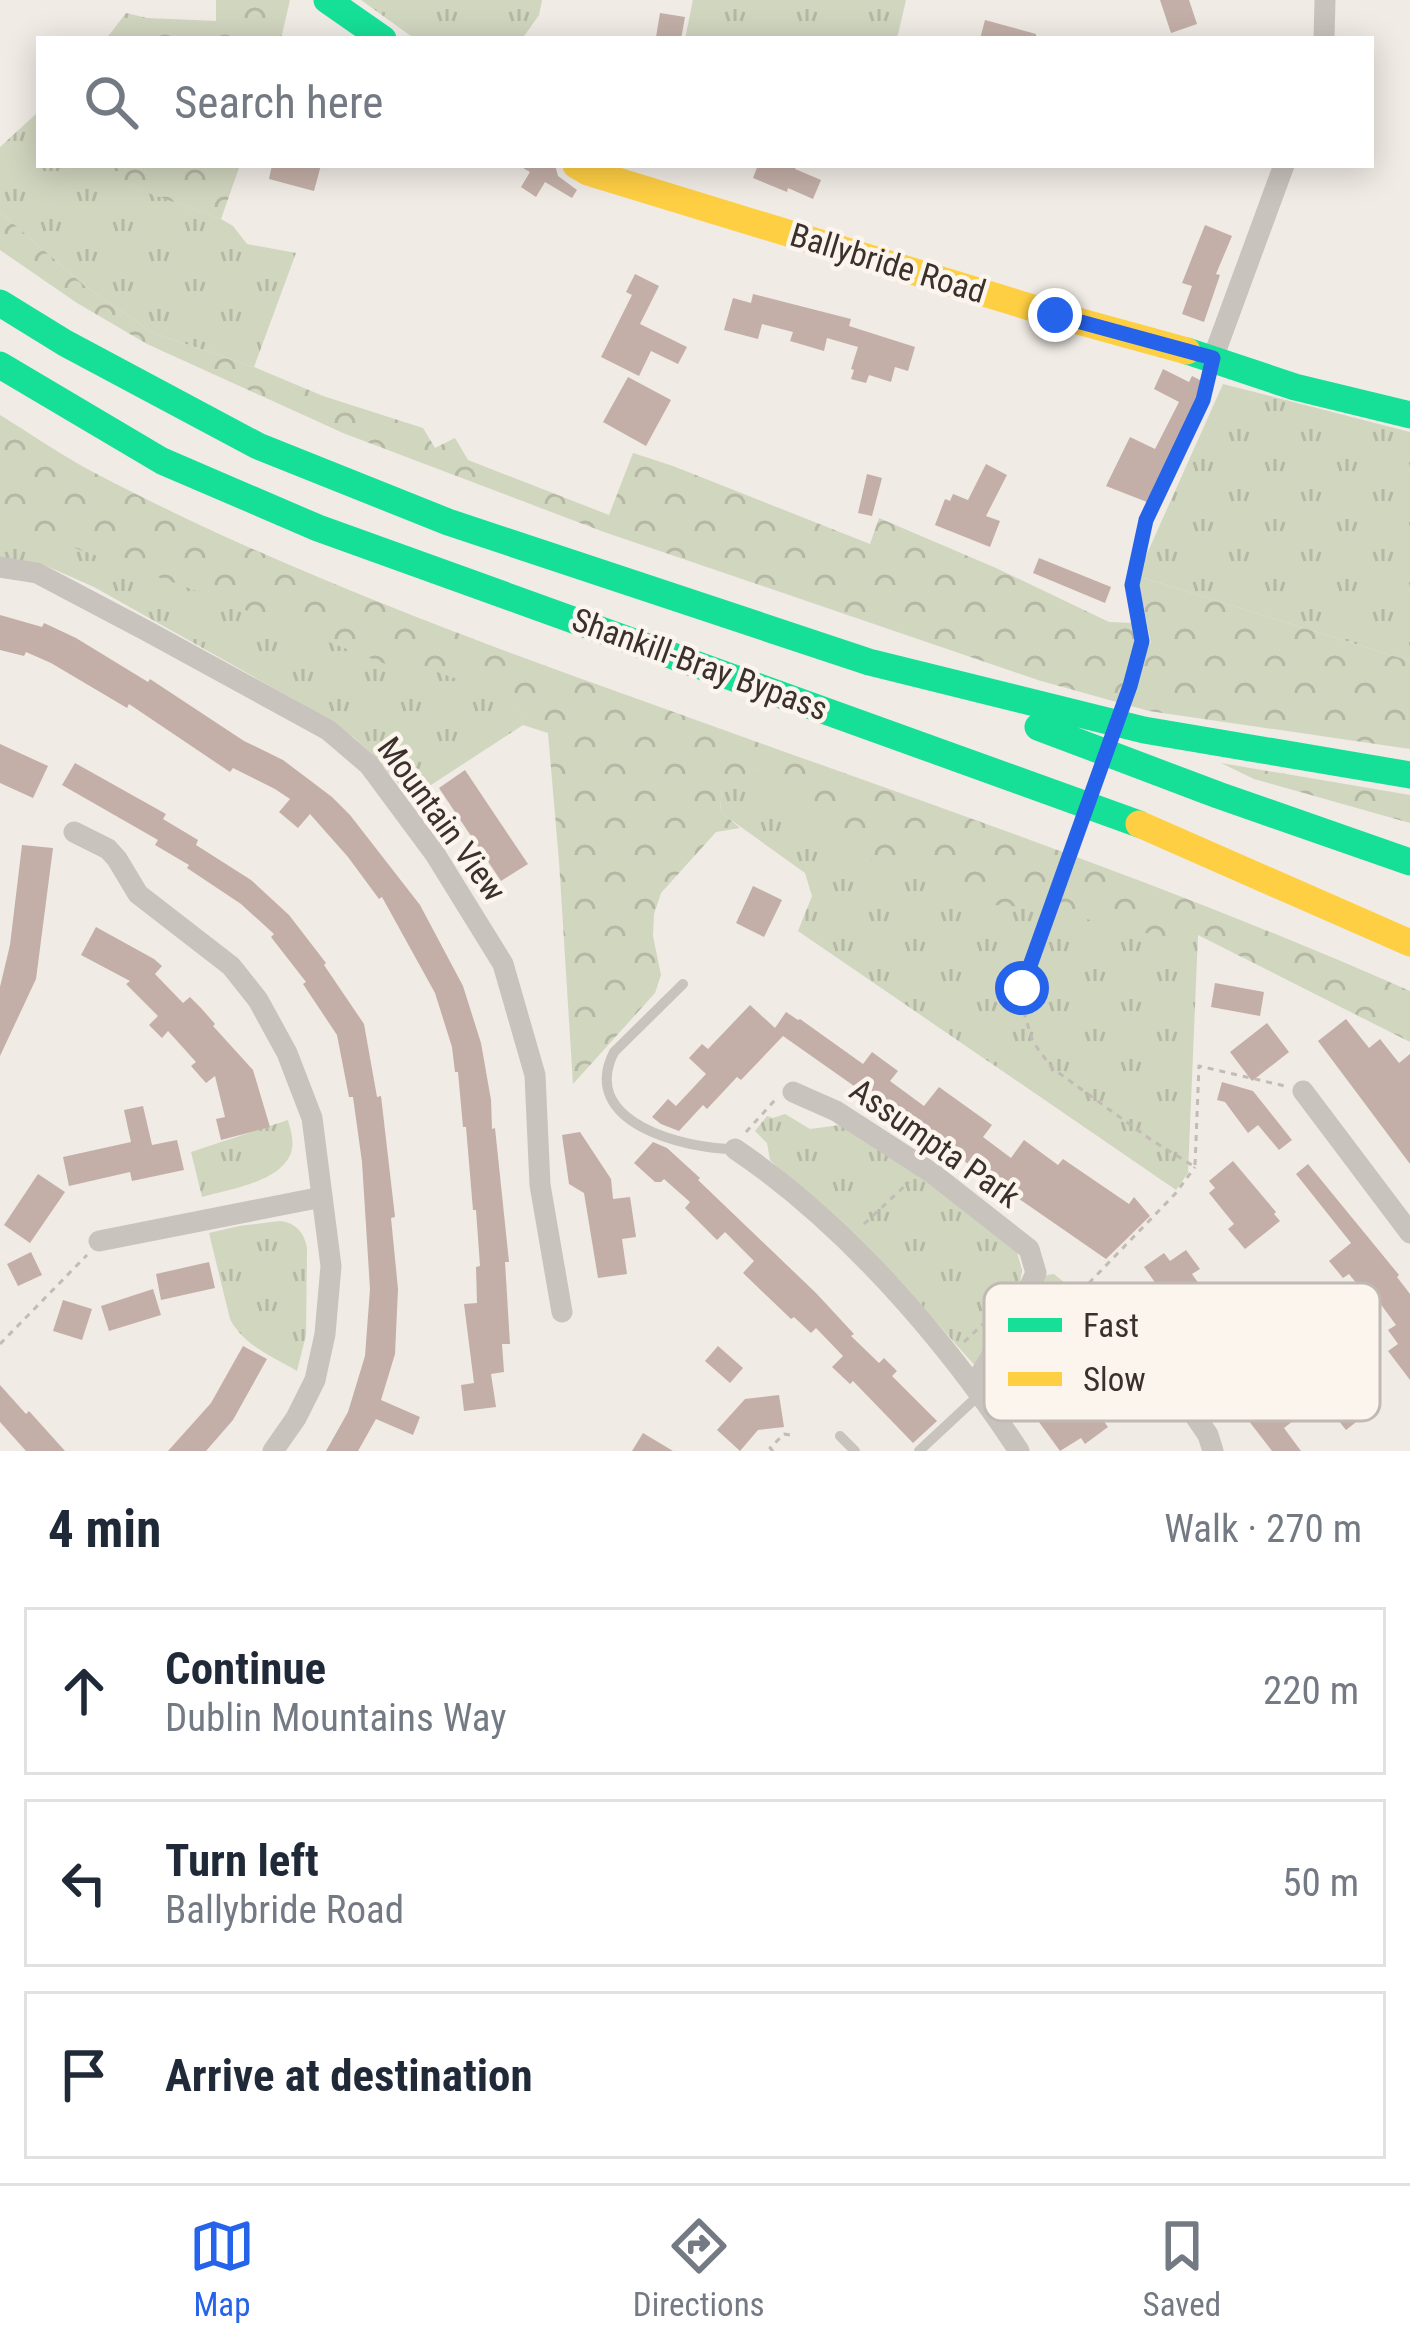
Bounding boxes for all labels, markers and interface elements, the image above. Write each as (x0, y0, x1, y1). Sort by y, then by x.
search box (36, 36, 1374, 168)
icon: search (78, 69, 144, 135)
text: Search here (174, 76, 383, 129)
street label: Ballybride Road (786, 215, 990, 311)
route end (1028, 288, 1082, 342)
street label: Shankill-Bray Bypass (567, 600, 833, 728)
street label: Mountain View (369, 729, 515, 909)
route start (995, 961, 1049, 1015)
street label: Assumpta Park (843, 1070, 1027, 1216)
legend (984, 1283, 1380, 1421)
text: Fast (1083, 1306, 1139, 1345)
text: Slow (1083, 1360, 1146, 1399)
text: 4 min (48, 1500, 161, 1559)
text: Walk · 270 m (1164, 1506, 1362, 1552)
text: Continue (165, 1642, 326, 1695)
icon: ahead (51, 1658, 117, 1724)
text: 220 m (1263, 1668, 1359, 1714)
text: Dublin Mountains Way (165, 1695, 506, 1741)
text: Turn left (165, 1834, 319, 1887)
icon: left (51, 1850, 117, 1916)
text: 50 m (1282, 1860, 1359, 1906)
text: Ballybride Road (165, 1887, 404, 1933)
icon: arrive (51, 2042, 117, 2108)
text: Arrive at destination (165, 2049, 533, 2102)
tab: Map (189, 2213, 255, 2324)
tab: Directions (633, 2213, 765, 2324)
tab: Saved (1143, 2213, 1221, 2324)

